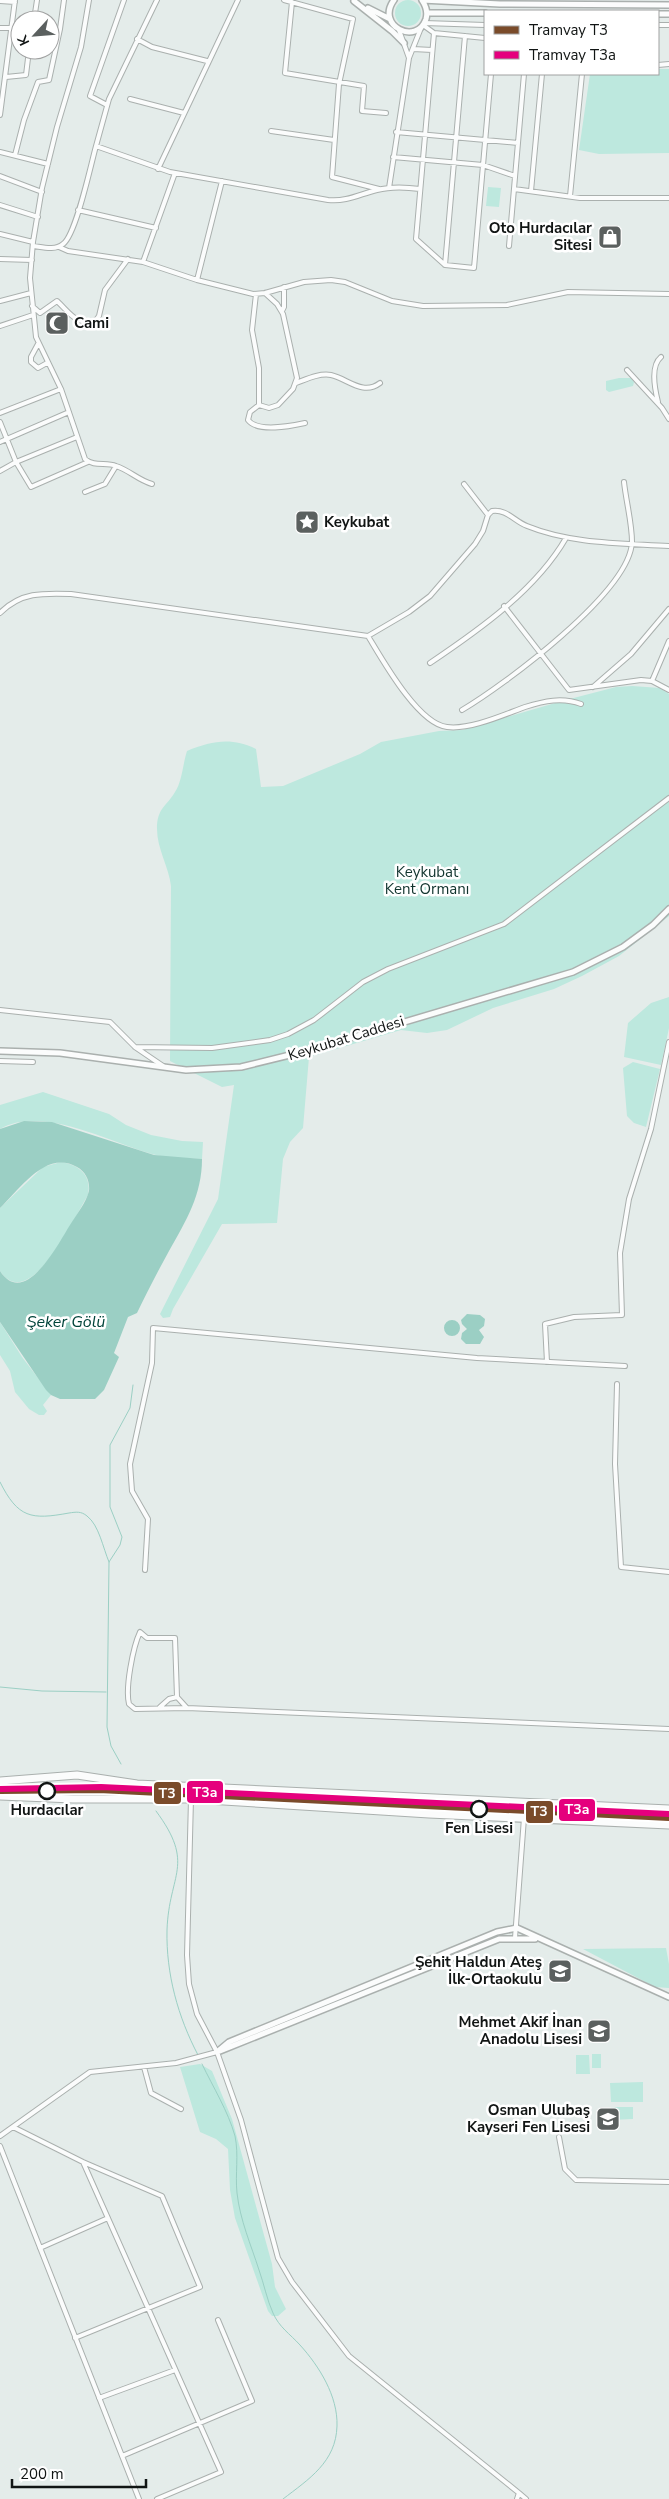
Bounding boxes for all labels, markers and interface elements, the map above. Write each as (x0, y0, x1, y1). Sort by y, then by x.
north arrow (10, 10, 60, 60)
legend (484, 10, 659, 75)
text: Tramvay T3 (529, 20, 608, 40)
text: K (13, 32, 34, 49)
text: Tramvay T3a (529, 45, 616, 65)
place label: Oto Hurdacılar Sitesi (489, 218, 592, 255)
shop icon: Oto Hurdacılar Sitesi (597, 224, 623, 250)
mosque icon: Cami (44, 310, 70, 336)
place label: Cami (74, 313, 109, 333)
place icon: Keykubat (294, 509, 320, 535)
place label: Keykubat (324, 512, 390, 532)
park label: Keykubat Kent Ormanı (385, 862, 469, 899)
street label: Keykubat Caddesi (285, 1011, 407, 1065)
water label: Şeker Gölü (27, 1311, 105, 1333)
line badge: T3a (186, 1780, 224, 1804)
line badge: T3 (153, 1781, 182, 1805)
marker: Hurdacılar (38, 1782, 56, 1800)
text: T3a (193, 1783, 217, 1802)
text: T3 (158, 1784, 176, 1803)
line badge: T3a (558, 1798, 596, 1822)
place label: Hurdacılar (10, 1800, 84, 1820)
marker: Fen Lisesi (470, 1800, 488, 1818)
line badge: T3 (525, 1800, 554, 1824)
text: T3a (565, 1800, 589, 1819)
text: T3 (530, 1802, 548, 1821)
place label: Fen Lisesi (445, 1818, 513, 1838)
place label: Şehit Haldun Ateş İlk-Ortaokulu (415, 1952, 542, 1989)
school or university icon: Şehit Haldun Ateş İlk-Ortaokulu (547, 1958, 573, 1984)
place label: Mehmet Akif İnan Anadolu Lisesi (459, 2012, 582, 2049)
school or university icon: Mehmet Akif İnan Anadolu Lisesi (586, 2018, 612, 2044)
place label: Osman Ulubaş Kayseri Fen Lisesi (467, 2100, 590, 2137)
school or university icon: Osman Ulubaş Kayseri Fen Lisesi (595, 2106, 621, 2132)
scale bar (12, 2456, 146, 2488)
text: 200 m (20, 2464, 64, 2484)

